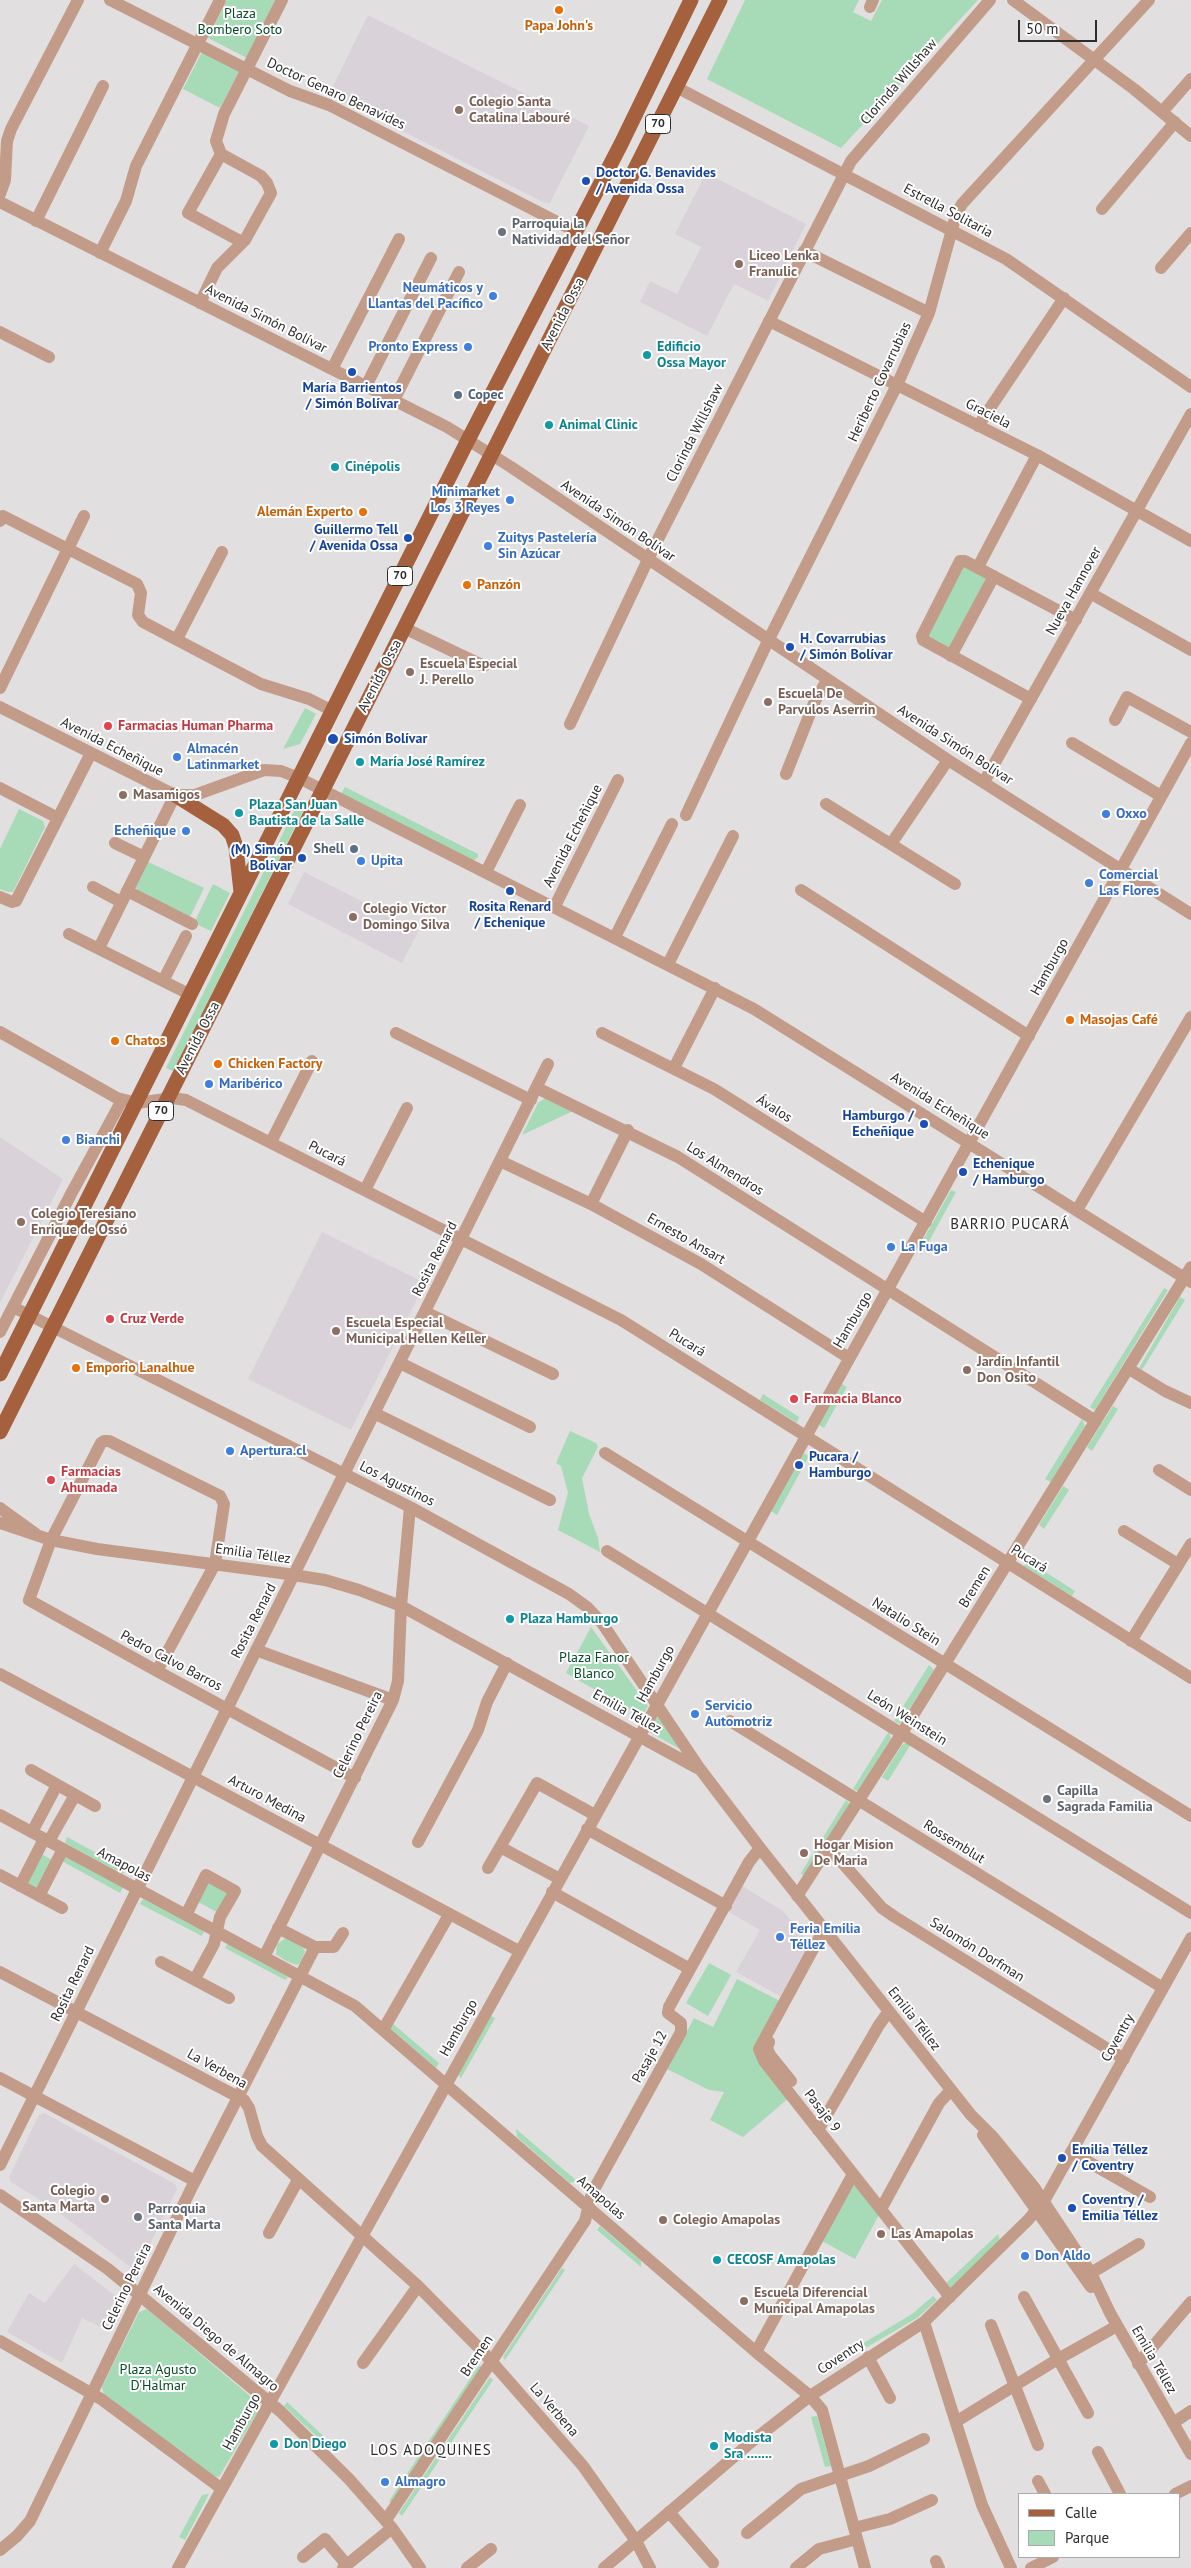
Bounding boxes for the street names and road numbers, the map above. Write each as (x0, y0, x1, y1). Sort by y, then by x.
street label: Clorinda Willshaw (857, 36, 941, 128)
street label: Doctor Genaro Benavides (264, 55, 408, 133)
road number: 70 (646, 115, 670, 134)
street label: Estrella Solitaria (900, 180, 996, 242)
street label: Avenida Ossa (538, 275, 588, 353)
street label: Avenida Simón Bolívar (202, 281, 330, 357)
street label: Heriberto Covarrubias (845, 319, 915, 445)
street label: Clorinda Willshaw (663, 381, 727, 485)
street label: Graciela (963, 396, 1013, 432)
street label: Avenida Simón Bolívar (558, 476, 678, 566)
street label: Nueva Hannover (1043, 544, 1105, 638)
road number: 70 (388, 566, 412, 586)
street label: Avenida Ossa (355, 637, 405, 715)
street label: Avenida Simón Bolívar (894, 701, 1016, 789)
street label: Avenida Echeñique (58, 714, 166, 780)
street label: Avenida Echeñique (540, 782, 606, 890)
street label: Hamburgo (1027, 936, 1073, 998)
street label: Avenida Ossa (173, 999, 223, 1077)
street label: Avenida Echeñique (888, 1069, 992, 1143)
street label: Ávalos (753, 1092, 795, 1126)
road number: 70 (148, 1102, 174, 1120)
street label: Pucará (305, 1137, 349, 1171)
street label: Los Almendros (683, 1139, 767, 1199)
street label: Ernesto Ansart (644, 1210, 728, 1268)
street label: Rosita Renard (409, 1219, 461, 1299)
street label: Hamburgo (830, 1289, 876, 1351)
street label: Pucará (666, 1325, 708, 1361)
street label: Los Agustinos (357, 1458, 437, 1510)
street label: Emilia Téllez (214, 1540, 292, 1568)
street label: Pucará (1008, 1541, 1050, 1577)
street label: Bremen (956, 1563, 994, 1611)
street label: Rosita Renard (228, 1581, 280, 1661)
street label: Natalio Stein (869, 1594, 943, 1650)
street label: Pedro Calvo Barros (117, 1627, 225, 1695)
street label: Hamburgo (633, 1643, 679, 1705)
street label: Emilia Téllez (590, 1686, 664, 1738)
street label: León Weinstein (864, 1687, 950, 1749)
street label: Celerino Pereira (330, 1689, 386, 1781)
street label: Arturo Medina (225, 1771, 309, 1827)
street label: Rossemblut (920, 1816, 988, 1868)
street label: Amapolas (94, 1844, 154, 1886)
street label: Salomón Dorfman (927, 1914, 1027, 1986)
street label: Rosita Renard (47, 1944, 99, 2024)
street label: Emilia Téllez (884, 1984, 944, 2054)
street label: Hamburgo (436, 1997, 482, 2059)
street label: Coventry (1098, 2011, 1138, 2065)
street label: Pasaje 12 (629, 2028, 671, 2086)
street label: La Verbena (184, 2046, 250, 2092)
street label: Pasaje 9 (800, 2086, 844, 2136)
street label: Amapolas (573, 2172, 629, 2224)
street label: Celerino Pereira (99, 2241, 155, 2333)
street label: Avenida Diego de Almagro (150, 2281, 282, 2395)
street label: Emilia Téllez (1128, 2323, 1180, 2397)
street label: Bremen (457, 2332, 497, 2380)
street label: Coventry (815, 2336, 867, 2378)
street label: La Verbena (526, 2380, 582, 2440)
street label: Hamburgo (219, 2391, 265, 2453)

